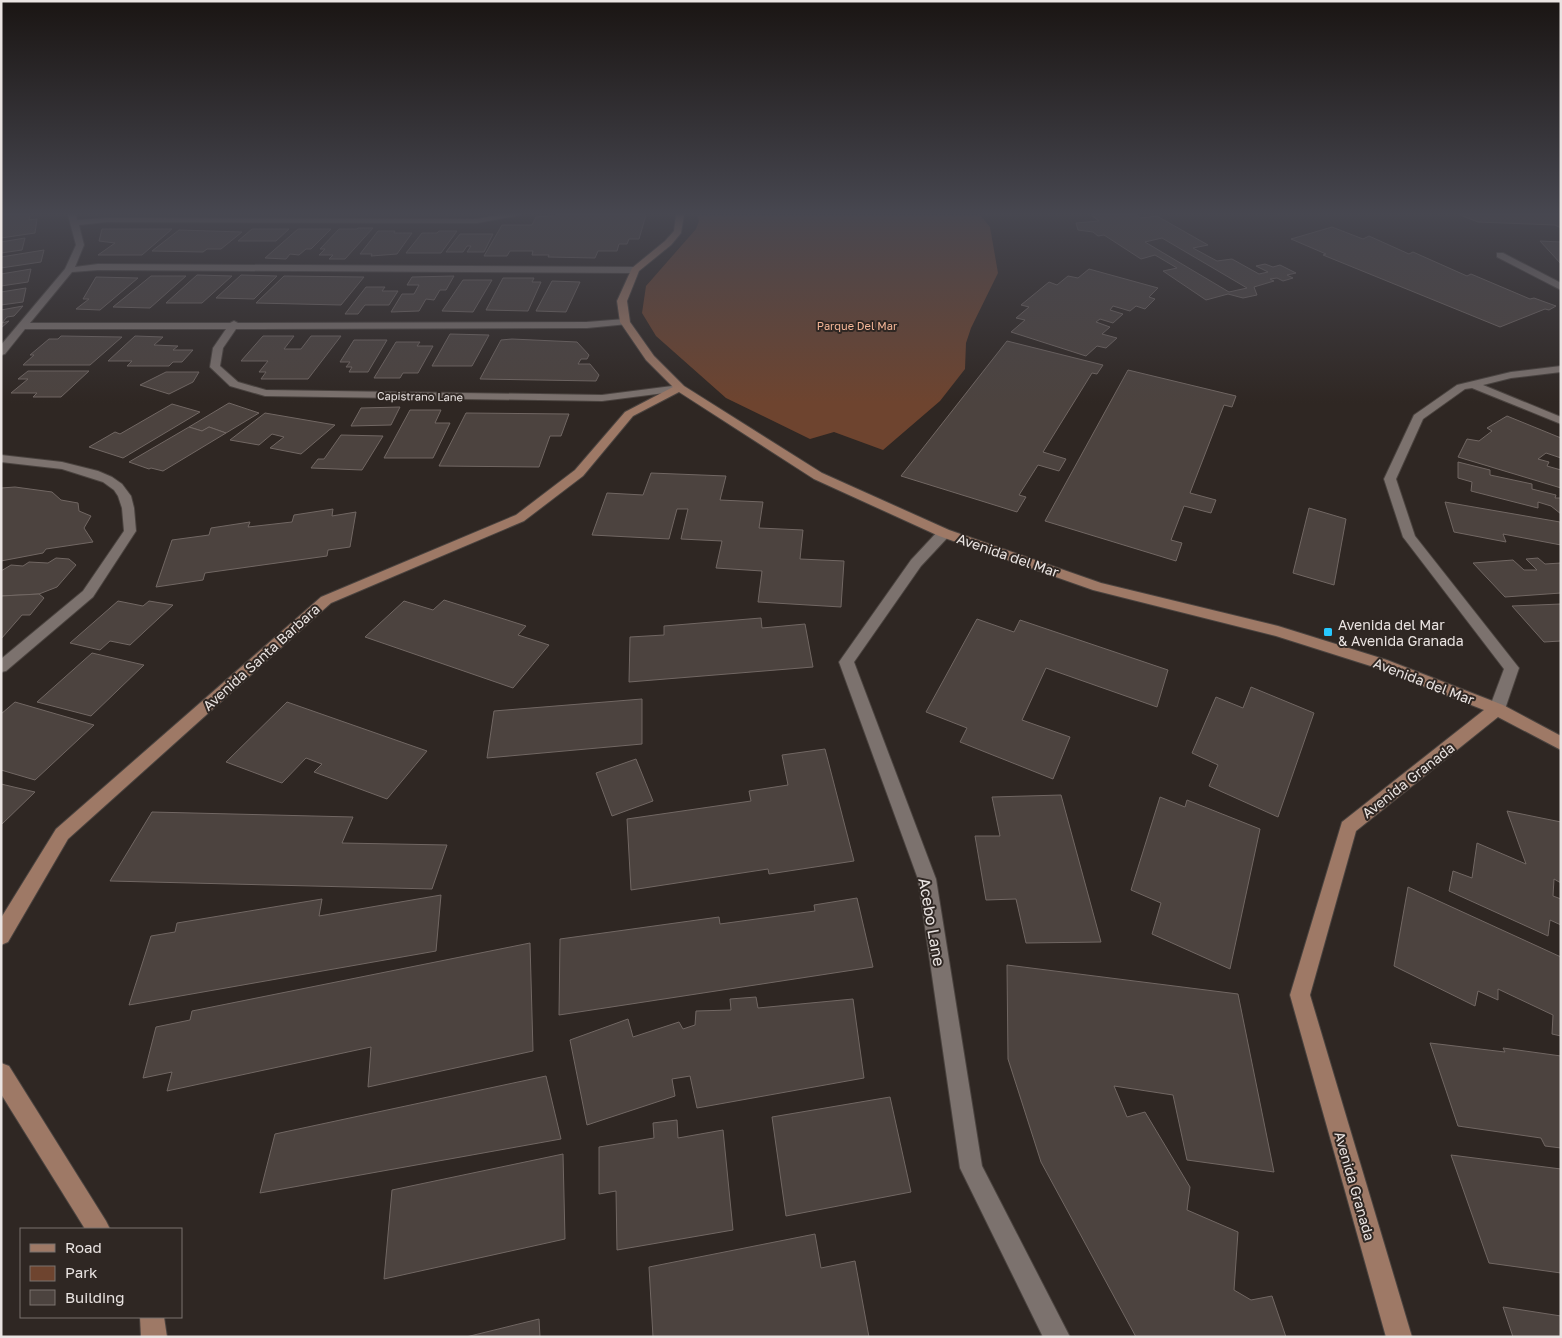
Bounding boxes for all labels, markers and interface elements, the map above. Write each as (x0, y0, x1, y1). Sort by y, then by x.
park label: Parque Del Mar (817, 319, 898, 332)
street label: Capistrano Lane (377, 389, 463, 403)
street label: Avenida del Mar (955, 530, 1062, 581)
street label: Avenida Santa Barbara (199, 600, 323, 714)
place label: Avenida del Mar & Avenida Granada (1338, 616, 1464, 649)
marker: Avenida del Mar & Avenida Granada (1322, 626, 1334, 638)
street label: Avenida del Mar (1371, 654, 1477, 708)
street label: Avenida Granada (1358, 739, 1458, 821)
street label: Acebo Lane (914, 876, 950, 968)
street label: Avenida Granada (1331, 1129, 1379, 1243)
legend (20, 1228, 182, 1318)
text: Road (65, 1238, 102, 1256)
text: Park (65, 1263, 98, 1281)
text: Building (65, 1288, 125, 1306)

